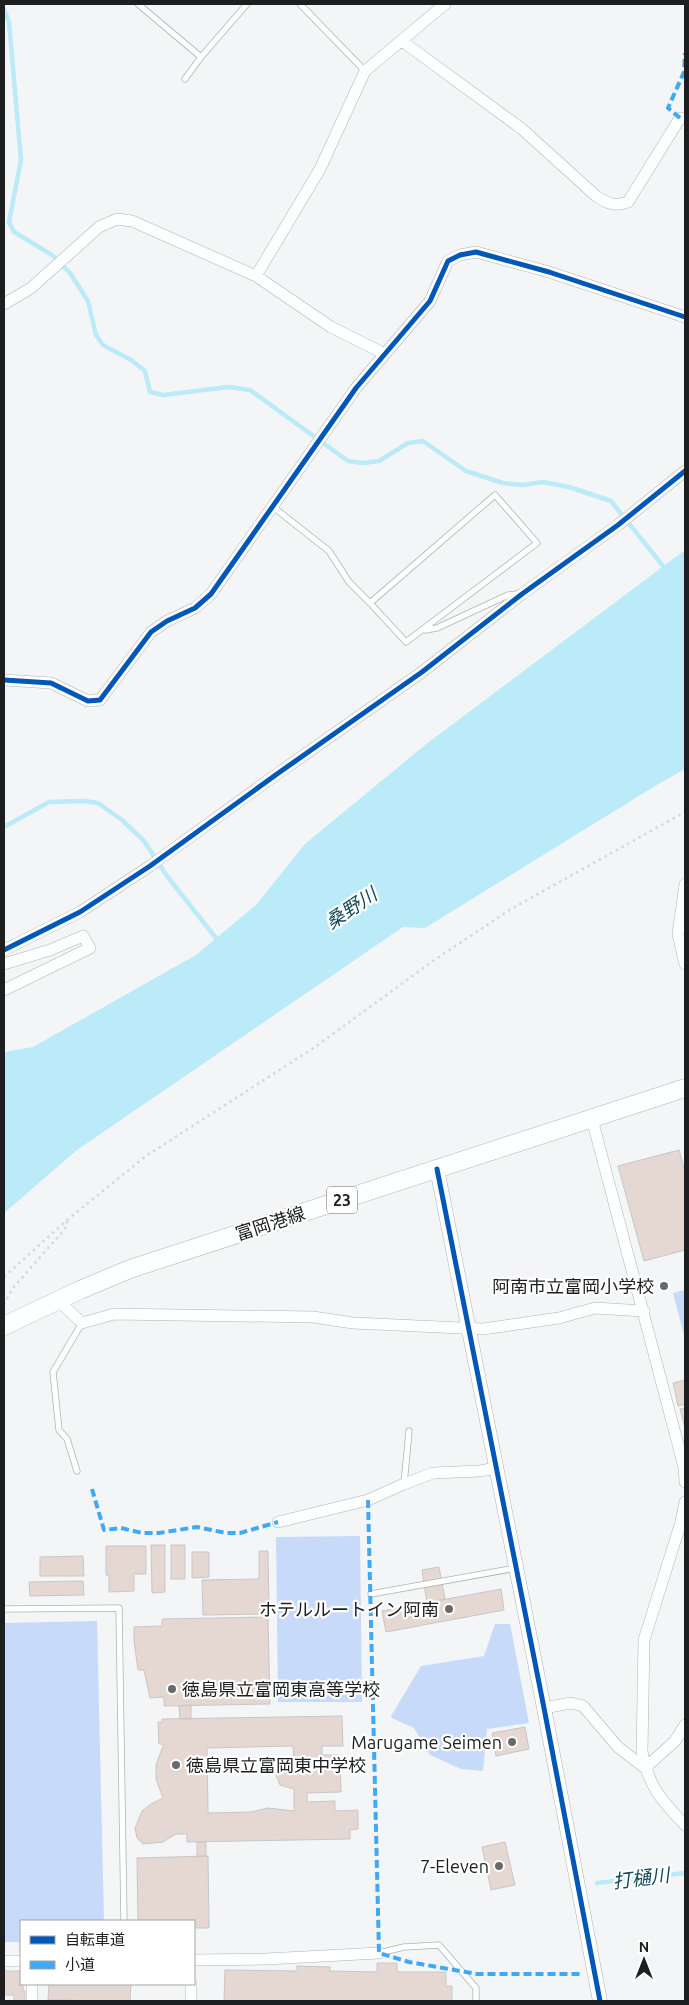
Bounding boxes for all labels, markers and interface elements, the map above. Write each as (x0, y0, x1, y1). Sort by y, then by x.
water label: 桑野川 (321, 882, 382, 933)
road number: 23 (327, 1186, 357, 1214)
street label: 富岡港線 (233, 1202, 307, 1244)
place label: 阿南市立富岡小学校 (492, 1276, 654, 1296)
marker: 阿南市立富岡小学校 (658, 1280, 670, 1292)
place label: ホテルルートイン阿南 (259, 1599, 439, 1619)
marker: ホテルルートイン阿南 (443, 1603, 455, 1615)
place label: 徳島県立富岡東高等学校 (182, 1679, 380, 1699)
marker: 徳島県立富岡東高等学校 (166, 1683, 178, 1695)
place label: Marugame Seimen (351, 1732, 502, 1752)
marker: Marugame Seimen (506, 1736, 518, 1748)
place label: 徳島県立富岡東中学校 (186, 1755, 366, 1775)
marker: 徳島県立富岡東中学校 (170, 1759, 182, 1771)
place label: 7-Eleven (420, 1856, 489, 1876)
marker: 7-Eleven (493, 1860, 505, 1872)
water label: 打樋川 (611, 1863, 673, 1892)
legend (20, 1920, 195, 1985)
text: 自転車道 (65, 1931, 125, 1948)
north arrow (619, 1935, 669, 1985)
text: N (639, 1939, 649, 1955)
text: 小道 (65, 1956, 95, 1973)

